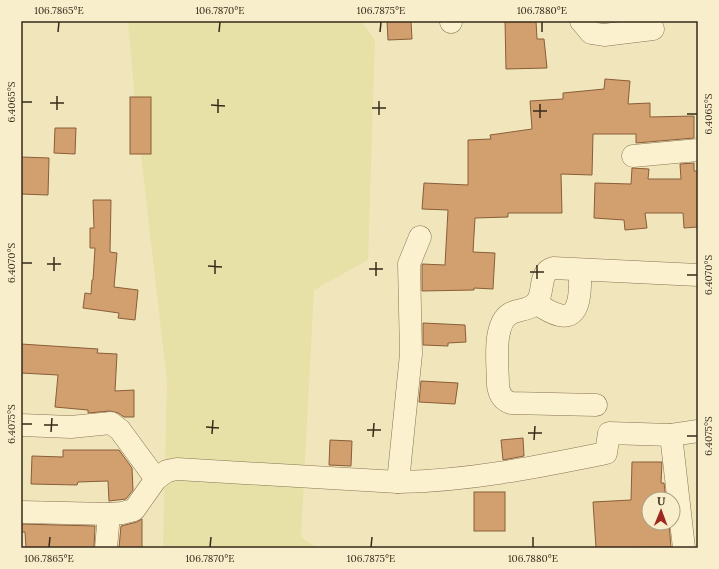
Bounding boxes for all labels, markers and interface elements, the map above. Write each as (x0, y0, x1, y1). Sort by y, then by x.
text: 106.7865°E (34, 4, 84, 17)
text: 106.7870°E (195, 4, 245, 17)
text: 106.7875°E (357, 4, 405, 17)
text: 106.7880°E (517, 4, 567, 17)
text: 6.4065°S (5, 81, 18, 122)
text: 6.4065°S (702, 93, 715, 134)
text: 6.4070°S (5, 243, 18, 283)
text: 6.4070°S (702, 255, 715, 295)
text: 6.4075°S (5, 404, 18, 444)
text: 6.4075°S (702, 416, 715, 456)
north arrow (641, 491, 681, 531)
text: U (657, 494, 666, 508)
text: 106.7865°E (24, 552, 74, 565)
text: 106.7870°E (185, 552, 235, 565)
text: 106.7875°E (347, 552, 395, 565)
text: 106.7880°E (508, 552, 558, 565)

